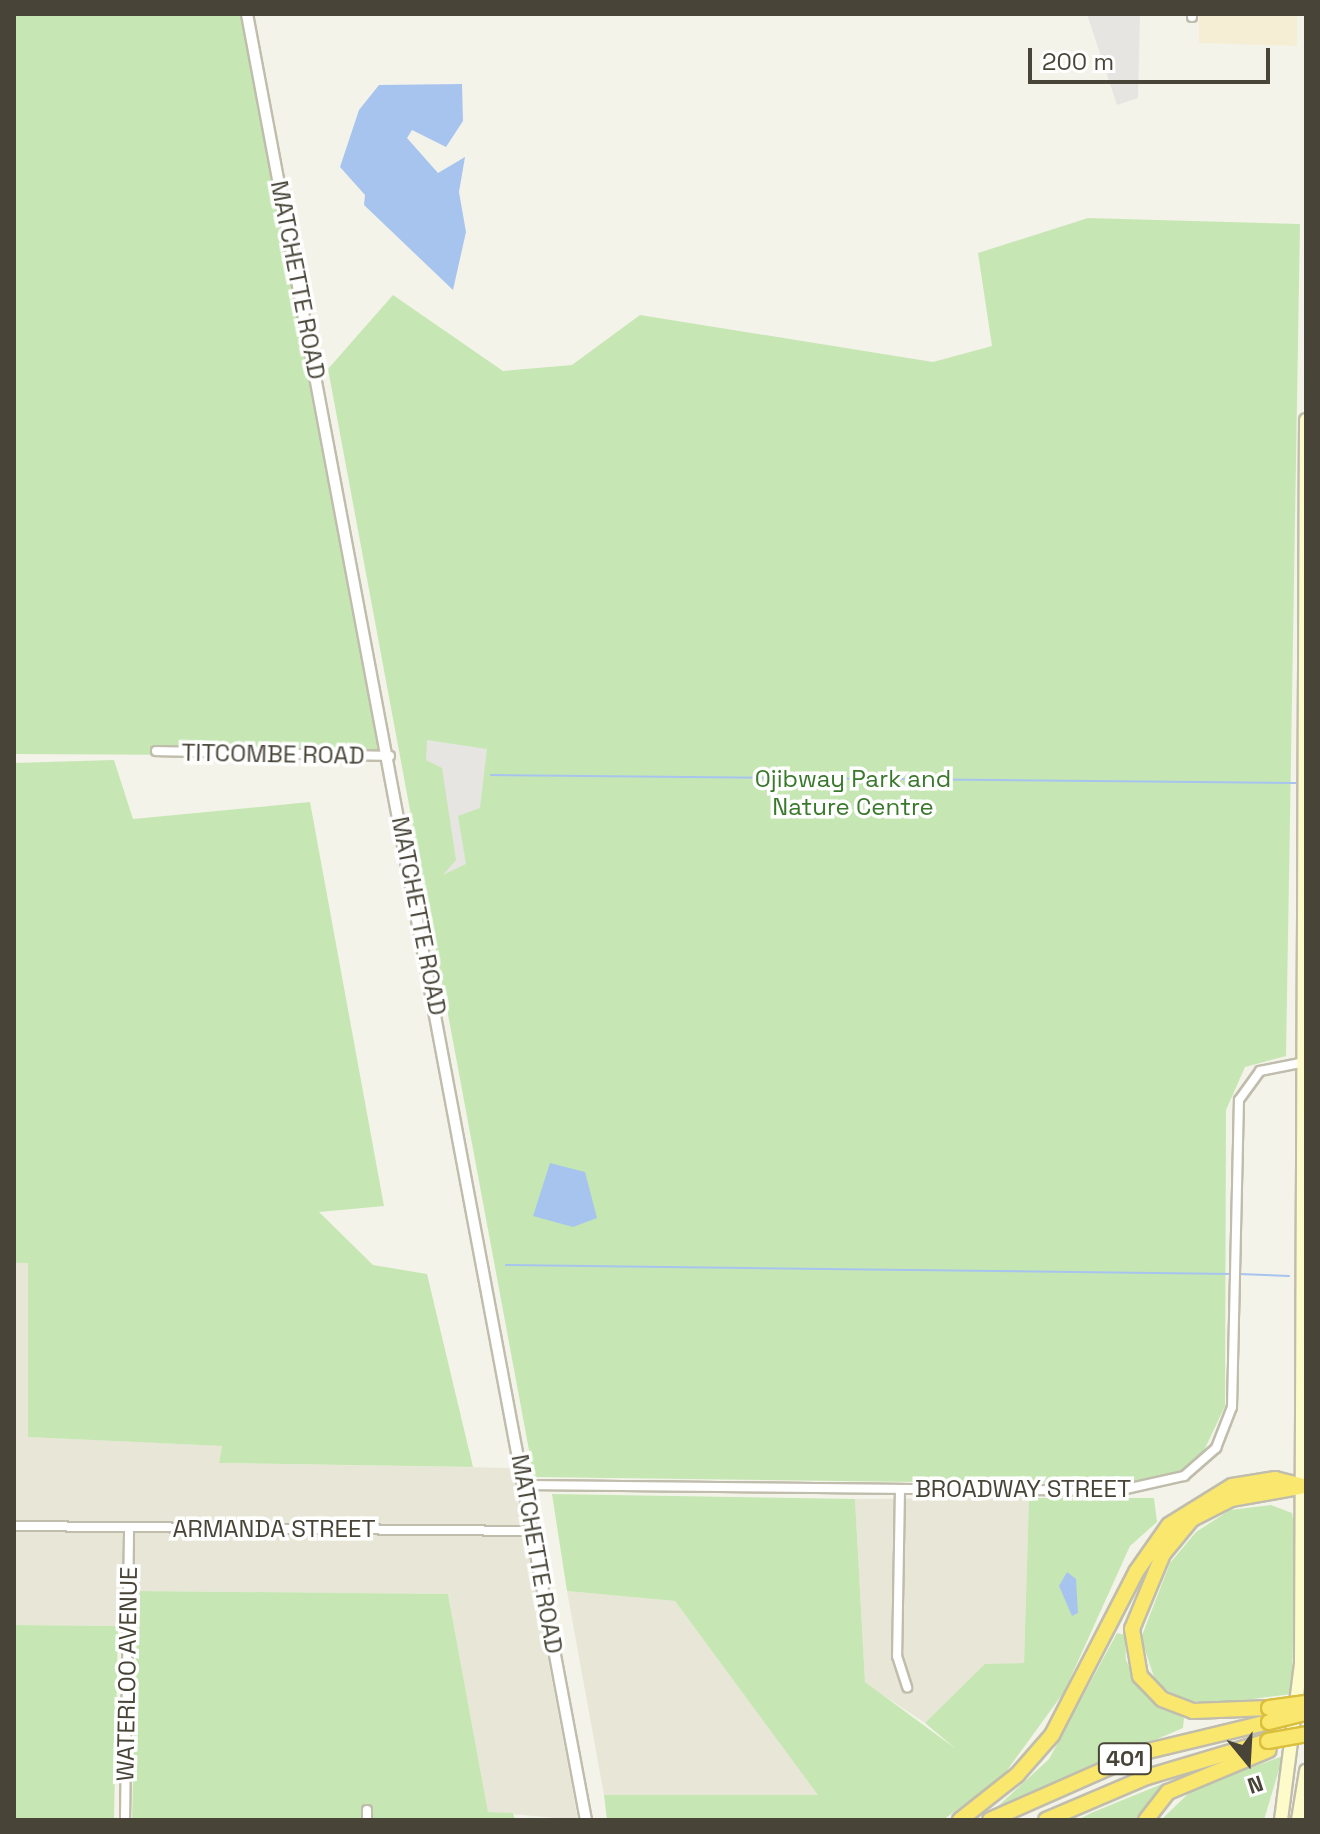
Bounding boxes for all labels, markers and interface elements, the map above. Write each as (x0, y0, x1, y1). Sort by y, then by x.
scale bar (1032, 32, 1274, 82)
text: 200 m (1042, 46, 1114, 77)
street label: MATCHETTE ROAD (265, 178, 331, 382)
street label: TITCOMBE ROAD (181, 738, 365, 770)
park label: Ojibway Park and Nature Centre (755, 765, 951, 821)
street label: MATCHETTE ROAD (386, 814, 452, 1018)
street label: MATCHETTE ROAD (505, 1452, 569, 1656)
street label: BROADWAY STREET (915, 1475, 1131, 1503)
street label: ARMANDA STREET (172, 1515, 376, 1543)
street label: WATERLOO AVENUE (111, 1566, 143, 1782)
north arrow (1208, 1722, 1288, 1802)
road number: 401 (1097, 1741, 1153, 1777)
text: N (1244, 1769, 1267, 1800)

